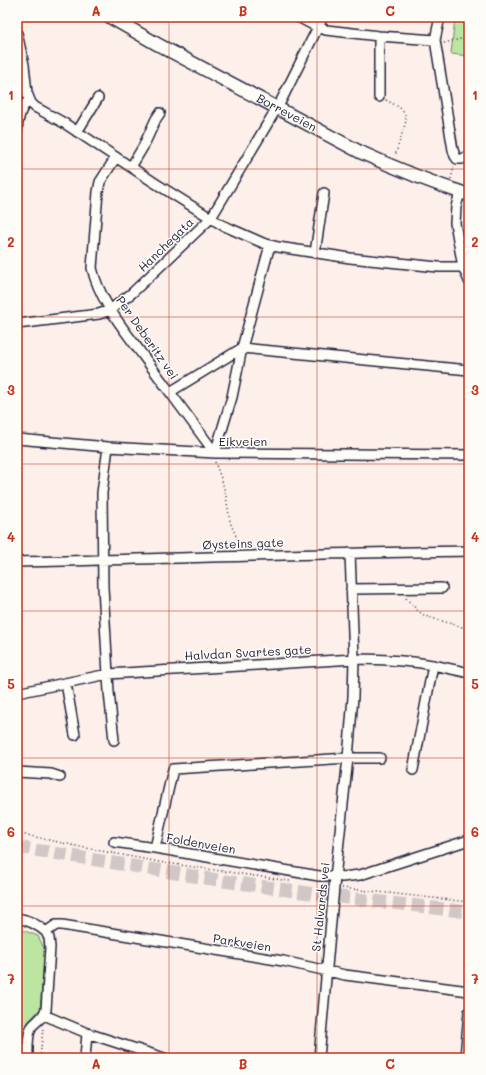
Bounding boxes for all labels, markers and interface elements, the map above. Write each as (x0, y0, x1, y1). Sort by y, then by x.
text: A (91, 2, 101, 19)
text: B (239, 2, 248, 19)
text: C (385, 2, 395, 19)
text: 1 (8, 86, 14, 103)
text: 1 (472, 86, 478, 103)
street label: Borreveien (254, 90, 320, 135)
street label: Hanchegata (134, 214, 196, 275)
text: 2 (7, 233, 15, 250)
text: 2 (471, 233, 479, 250)
street label: Per Deberitz vei (113, 293, 183, 382)
text: 3 (7, 381, 15, 398)
text: 3 (471, 381, 479, 398)
street label: Eikveien (219, 433, 267, 449)
text: 4 (7, 528, 15, 545)
text: 4 (471, 528, 479, 545)
street label: Øysteins gate (202, 534, 284, 552)
street label: Halvdan Svartes gate (184, 641, 312, 663)
text: 5 (7, 675, 15, 692)
text: 5 (471, 675, 479, 692)
text: 6 (7, 823, 15, 840)
text: 6 (471, 823, 479, 840)
street label: Foldenveien (165, 829, 237, 857)
street label: St Halvards vei (307, 862, 333, 952)
street label: Parkveien (212, 930, 272, 955)
text: 7 (7, 970, 15, 987)
text: 7 (471, 970, 479, 987)
text: A (91, 1055, 101, 1072)
text: B (239, 1055, 248, 1072)
text: C (385, 1055, 395, 1072)

